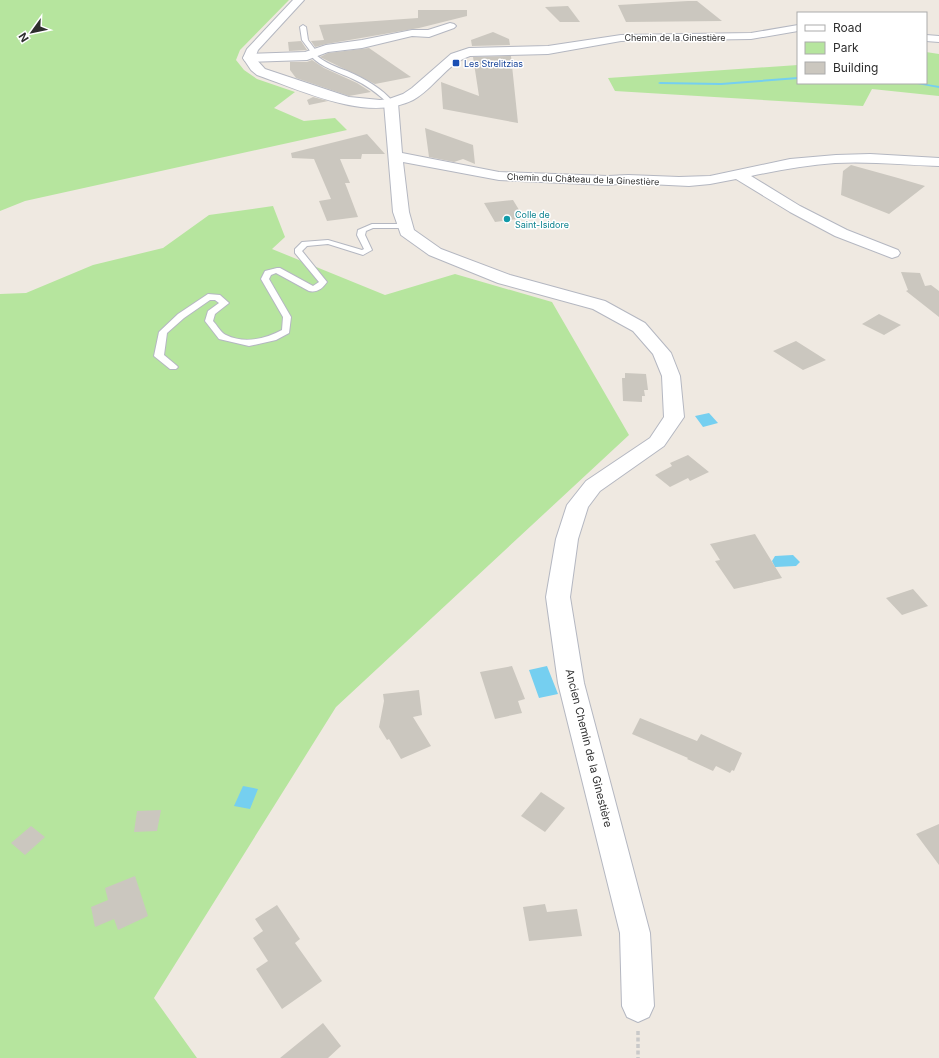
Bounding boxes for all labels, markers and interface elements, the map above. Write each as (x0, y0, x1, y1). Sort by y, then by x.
north arrow (12, 12, 52, 52)
legend (797, 12, 927, 84)
text: Road (833, 20, 862, 35)
text: N (15, 30, 32, 45)
street label: Chemin de la Ginestière (624, 32, 726, 43)
text: Park (833, 40, 859, 55)
marker: Les Strelitzias (451, 58, 461, 68)
place label: Les Strelitzias (464, 58, 523, 69)
text: Building (833, 60, 878, 75)
street label: Chemin du Château de la Ginestière (507, 171, 659, 187)
place label: Colle de Saint-Isidore (515, 209, 569, 230)
marker: Colle de Saint-Isidore (502, 214, 512, 224)
street label: Ancien Chemin de la Ginestière (563, 667, 615, 829)

